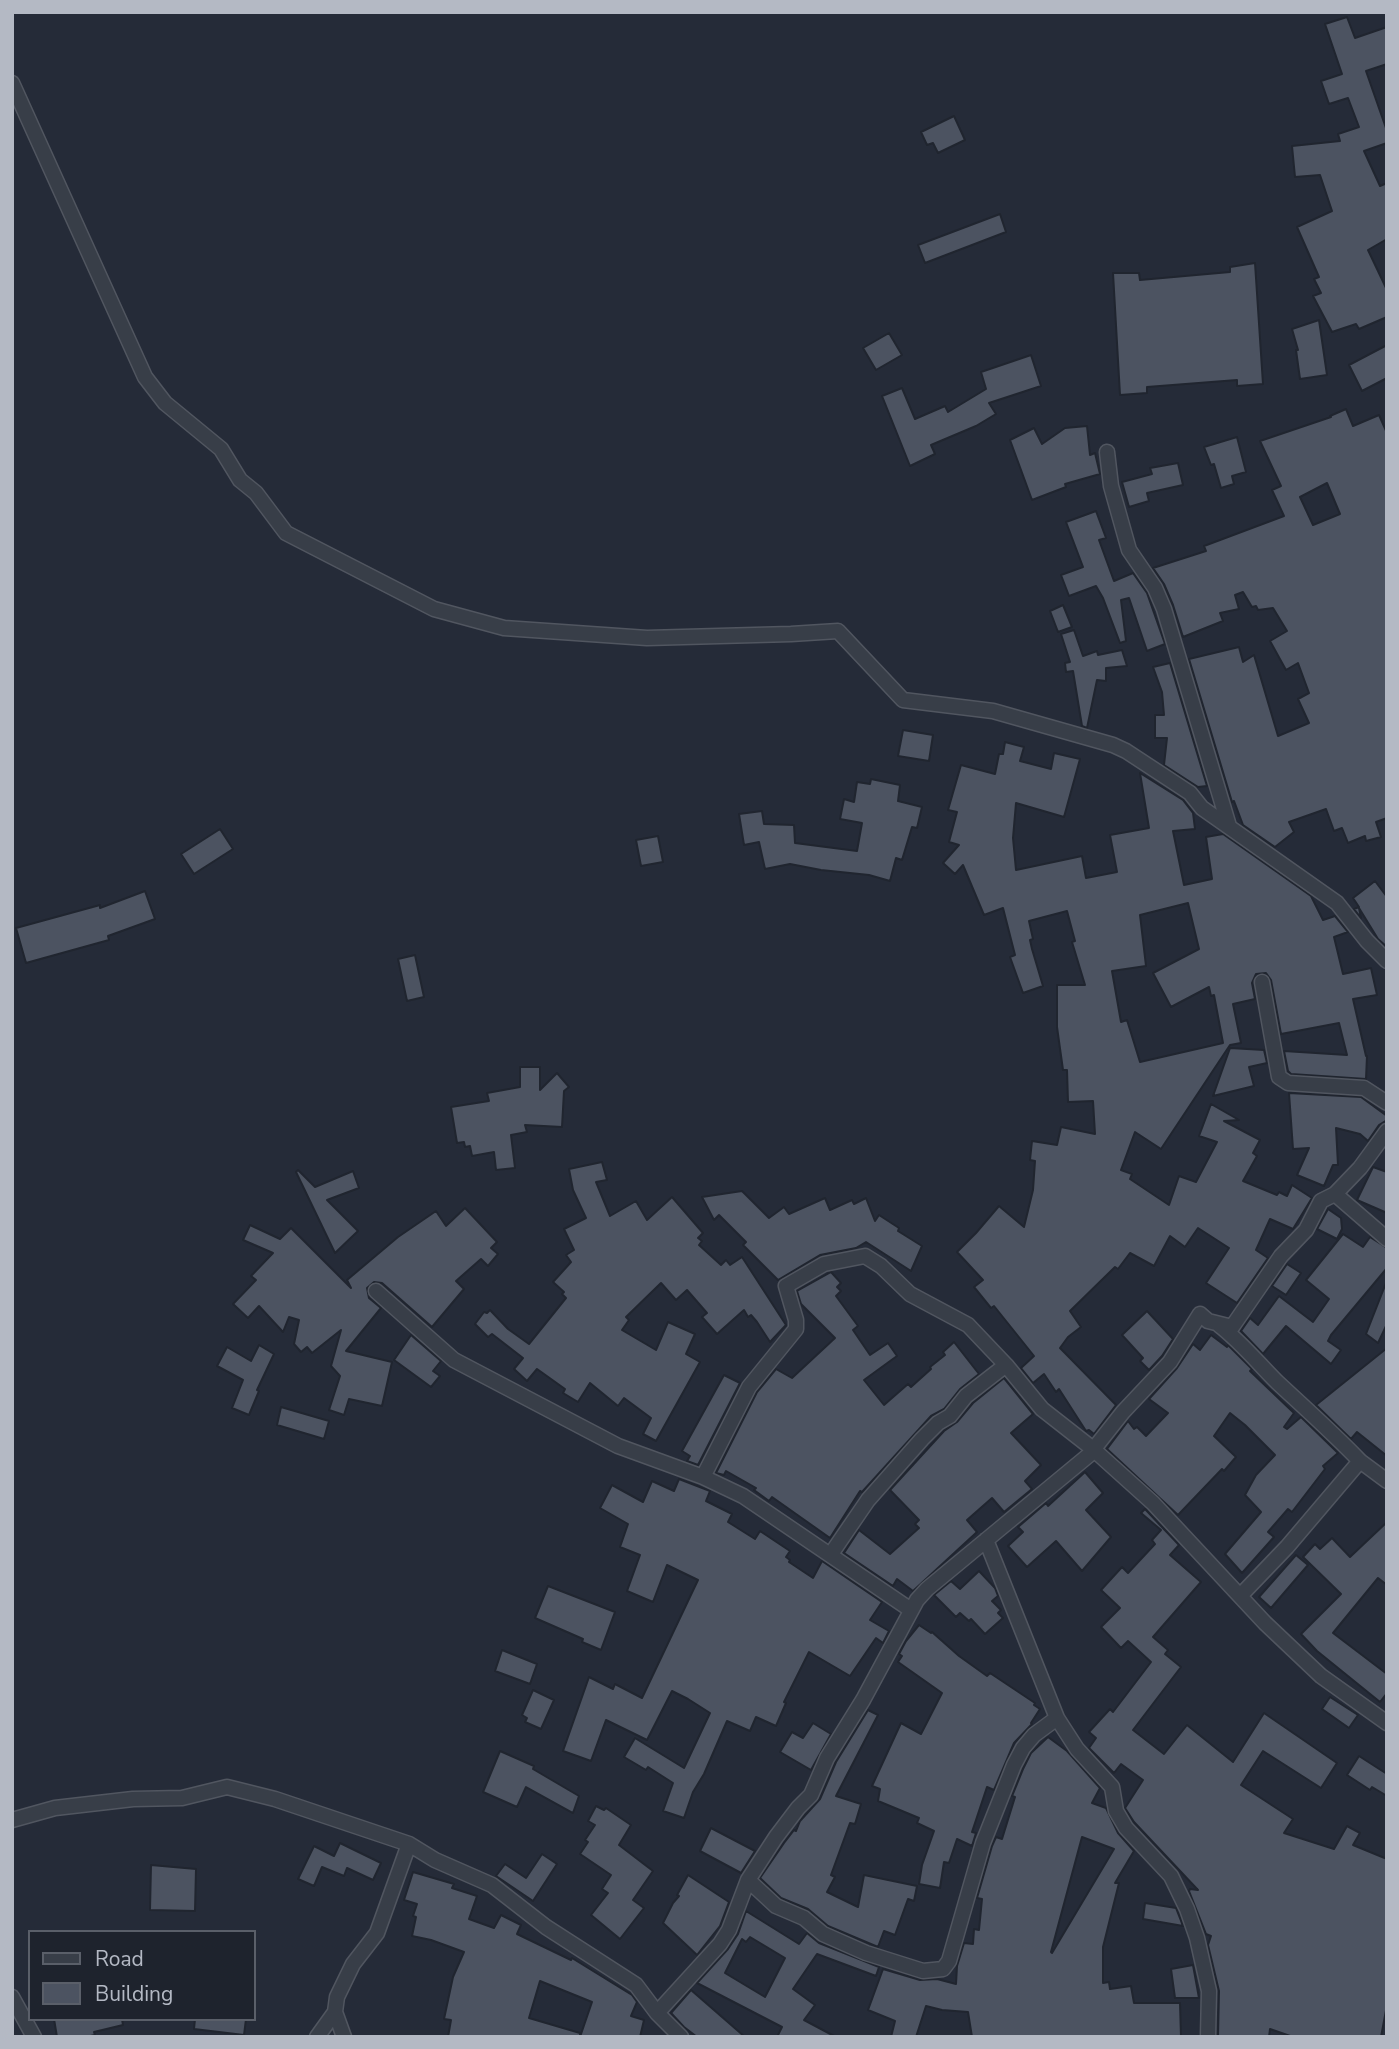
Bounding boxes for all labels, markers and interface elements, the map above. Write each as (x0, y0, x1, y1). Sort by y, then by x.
legend (28, 1930, 256, 2021)
text: Road (95, 1945, 144, 1973)
text: Building (95, 1980, 173, 2008)

